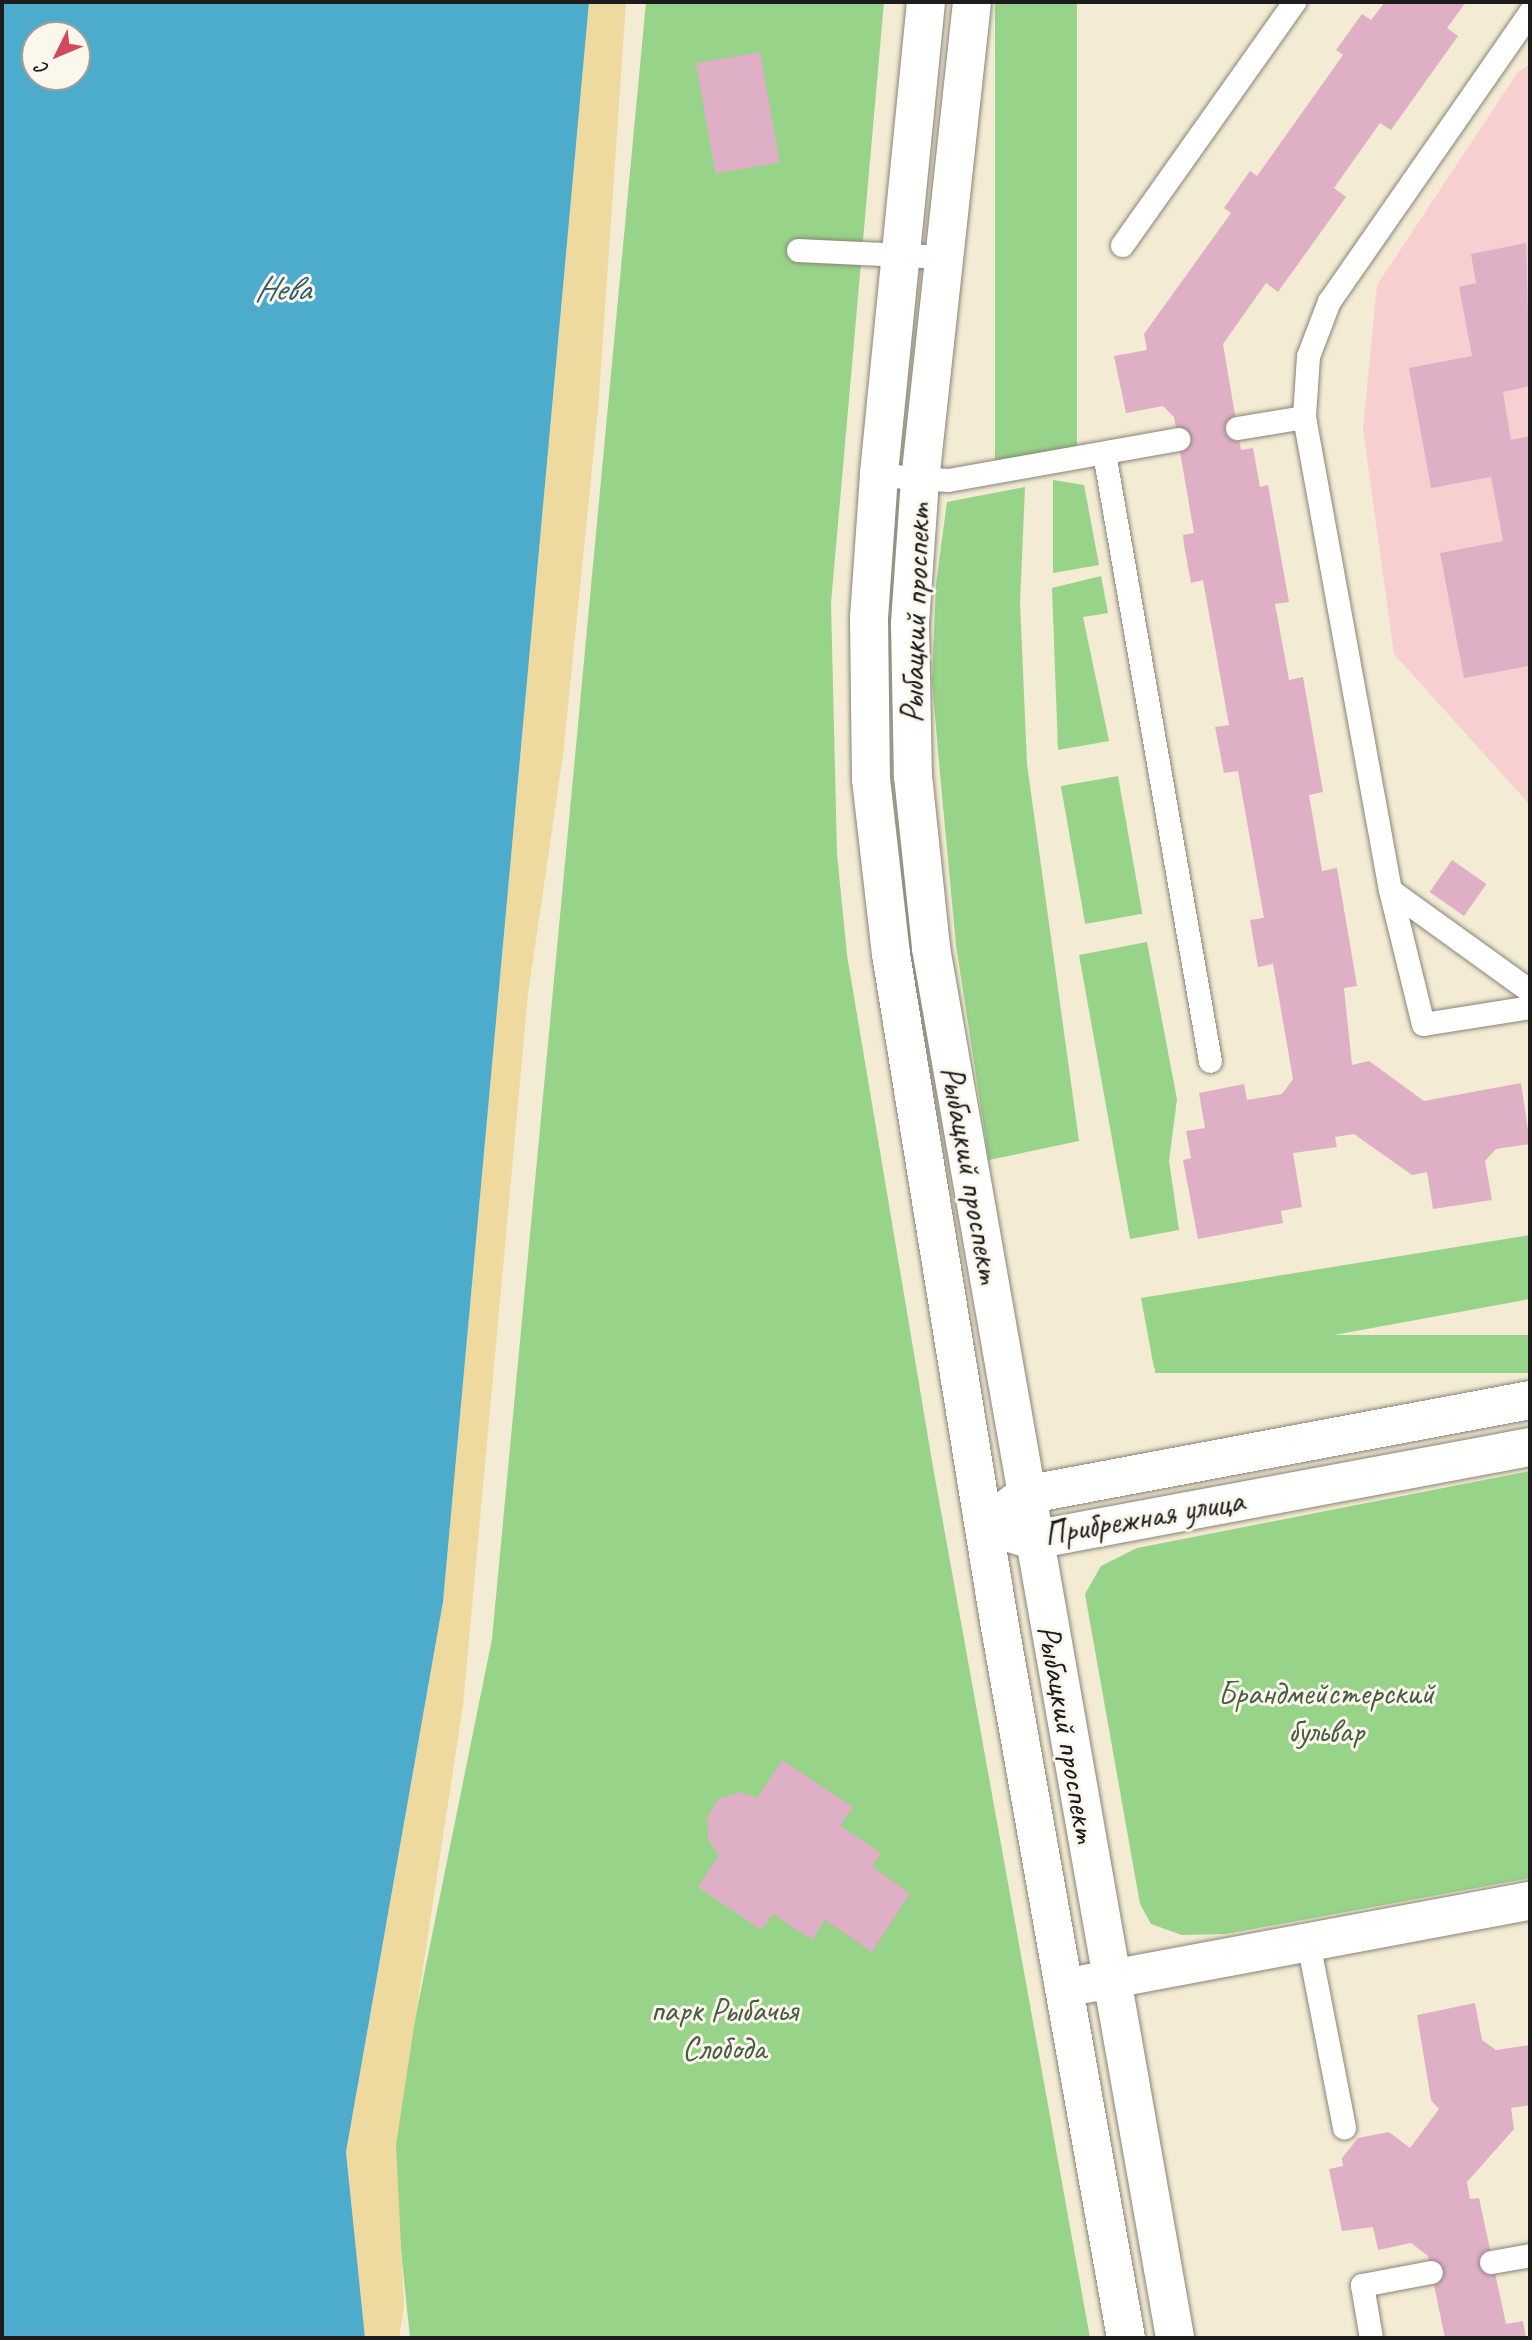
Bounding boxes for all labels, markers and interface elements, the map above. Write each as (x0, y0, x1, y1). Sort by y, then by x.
north arrow (21, 21, 91, 91)
text: С (30, 57, 54, 81)
water label: Нева (254, 268, 310, 310)
street label: Рыбацкий проспект (892, 502, 940, 724)
street label: Рыбацкий проспект (931, 1063, 1009, 1287)
street label: Прибрежная улица (1040, 1481, 1248, 1555)
street label: Рыбацкий проспект (1028, 1622, 1106, 1846)
park label: Брандмейстерский бульвар (1218, 1674, 1434, 1752)
park label: парк Рыбачья Слобода (650, 1991, 798, 2069)

